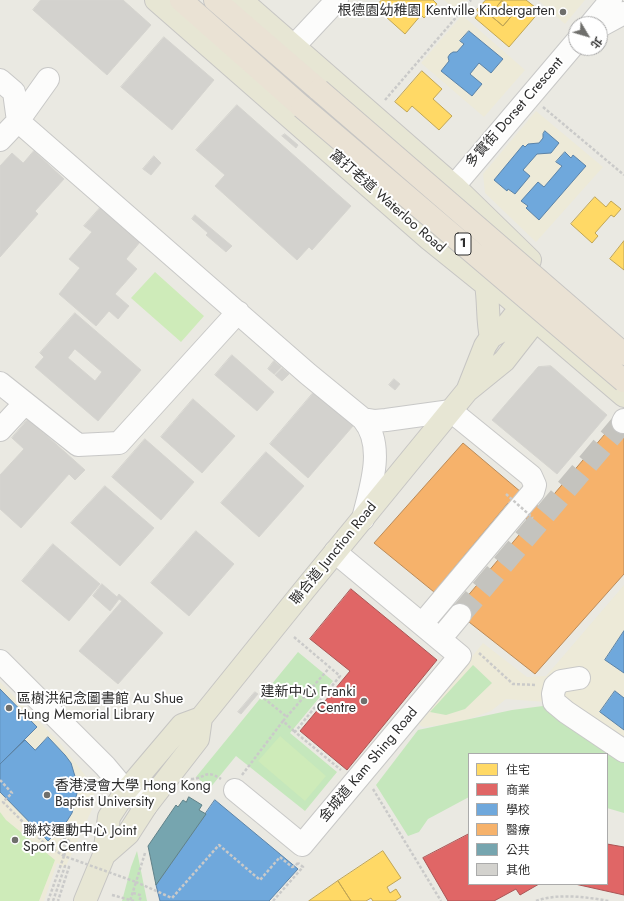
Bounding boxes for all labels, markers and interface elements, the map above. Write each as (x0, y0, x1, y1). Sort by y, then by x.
place label: 根德園幼稚園 Kentville Kindergarten (338, 4, 555, 20)
marker: 根德園幼稚園 Kentville Kindergarten (558, 7, 568, 17)
north arrow (568, 16, 608, 56)
text: 北 (587, 34, 606, 52)
street label: 多實街 Dorset Crescent (463, 55, 567, 171)
street label: 窩打老道 Waterloo Road (326, 147, 448, 257)
road number: 1 (455, 233, 471, 255)
street label: 聯合道 Junction Road (287, 499, 381, 609)
place label: 建新中心 Franki Centre (260, 685, 356, 718)
place label: 區樹洪紀念圖書館 Au Shue Hung Memorial Library (17, 692, 183, 724)
marker: 建新中心 Franki Centre (359, 696, 369, 706)
marker: 區樹洪紀念圖書館 Au Shue Hung Memorial Library (4, 703, 14, 713)
street label: 金城道 Kam Shing Road (316, 704, 422, 826)
legend (468, 753, 608, 885)
text: 住宅 (506, 761, 530, 779)
place label: 香港浸會大學 Hong Kong Baptist University (55, 779, 211, 812)
text: 商業 (506, 781, 530, 799)
marker: 香港浸會大學 Hong Kong Baptist University (42, 790, 52, 800)
text: 學校 (506, 801, 530, 819)
text: 醫療 (506, 821, 530, 839)
place label: 聯校運動中心 Joint Sport Centre (23, 824, 137, 856)
marker: 聯校運動中心 Joint Sport Centre (10, 835, 20, 845)
text: 公共 (506, 841, 530, 859)
text: 其他 (506, 861, 530, 879)

